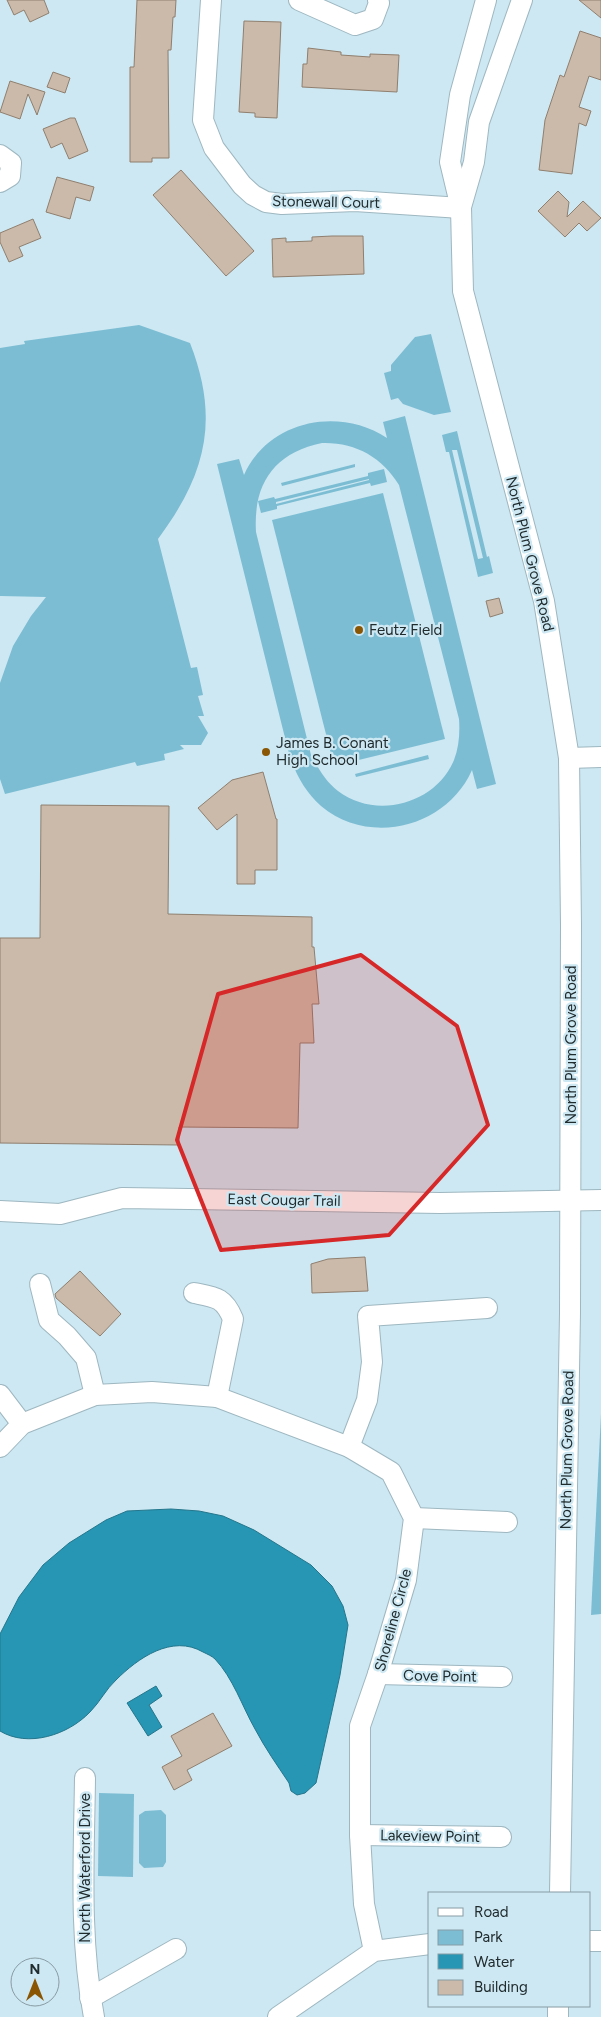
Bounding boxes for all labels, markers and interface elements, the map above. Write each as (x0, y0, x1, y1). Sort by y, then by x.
street label: Stonewall Court (272, 192, 381, 212)
street label: North Plum Grove Road (502, 475, 558, 633)
place label: Feutz Field (369, 621, 442, 639)
marker: Feutz Field (353, 624, 365, 636)
place label: James B. Conant High School (276, 734, 389, 769)
marker: James B. Conant High School (260, 746, 272, 758)
street label: North Plum Grove Road (562, 966, 580, 1124)
street label: East Cougar Trail (227, 1190, 341, 1210)
street label: North Plum Grove Road (557, 1370, 577, 1530)
street label: Shoreline Circle (371, 1567, 415, 1673)
street label: Cove Point (403, 1666, 477, 1686)
street label: North Waterford Drive (76, 1793, 94, 1943)
street label: Lakeview Point (380, 1826, 480, 1846)
legend (428, 1892, 591, 2007)
text: Road (474, 1903, 509, 1921)
text: Park (474, 1928, 503, 1946)
text: Water (474, 1953, 514, 1971)
north arrow (10, 1957, 60, 2007)
text: N (30, 1961, 40, 1978)
text: Building (474, 1978, 528, 1996)

